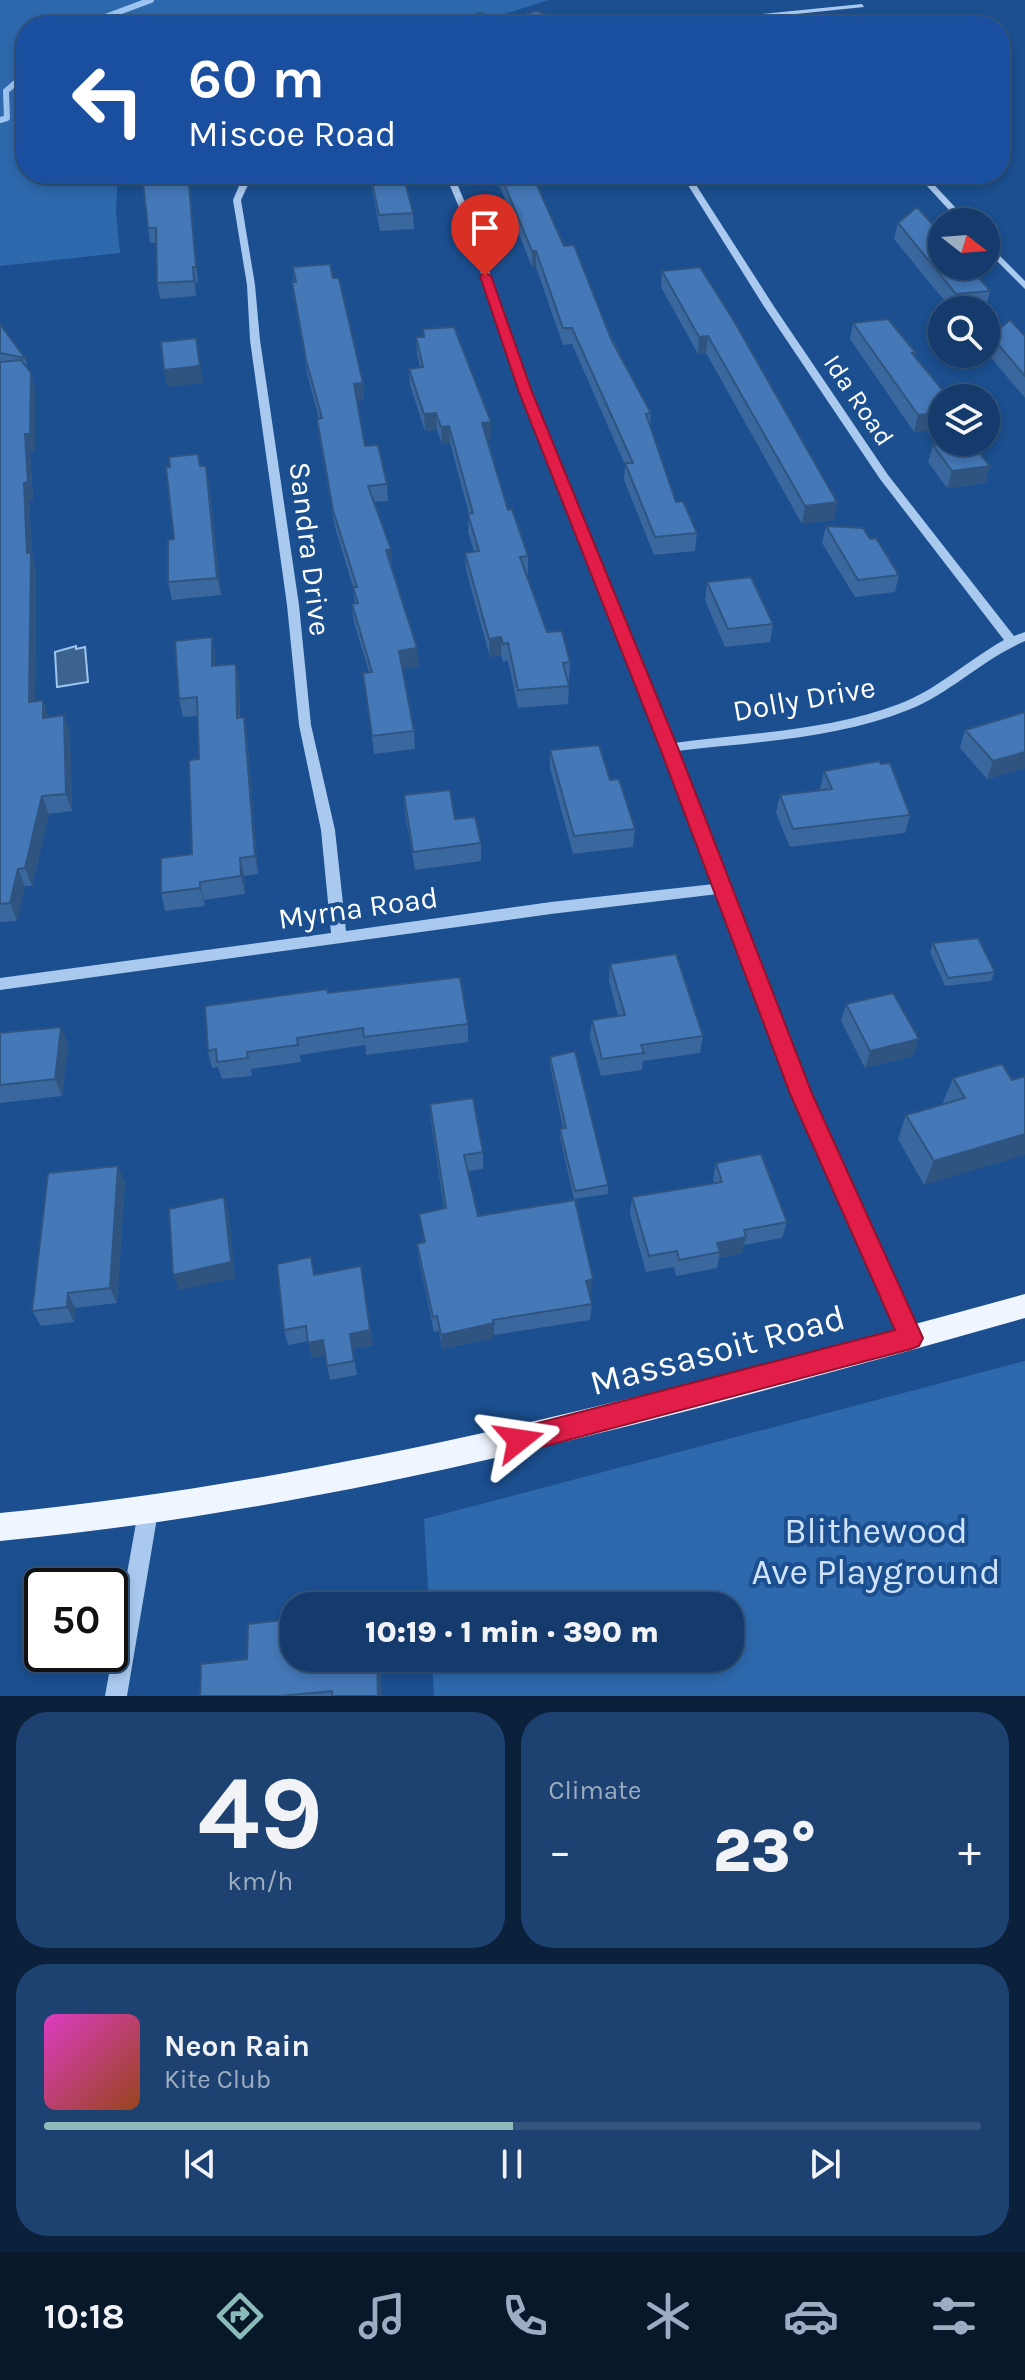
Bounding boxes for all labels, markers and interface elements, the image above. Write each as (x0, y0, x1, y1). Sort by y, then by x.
text: 60 m (188, 46, 325, 111)
icon: left (56, 48, 160, 152)
text: Miscoe Road (188, 113, 396, 155)
pin (451, 194, 519, 276)
icon: arrive (463, 206, 507, 250)
north arrow (928, 208, 1000, 280)
map controls (928, 208, 1000, 456)
button: search (928, 296, 1000, 368)
street label: Ida Road (817, 349, 900, 452)
button: layers (928, 384, 1000, 456)
street label: Sandra Drive (281, 460, 339, 638)
street label: Dolly Drive (730, 669, 878, 729)
street label: Myrna Road (276, 879, 440, 937)
street label: Massasoit Road (585, 1296, 849, 1404)
position arrow (477, 1398, 561, 1482)
park label: Blithewood Ave Playground (751, 1510, 1001, 1593)
speed limit sign: 50 (24, 1568, 128, 1672)
text: 10:19 · 1 min · 390 m (365, 1614, 659, 1650)
text: 49 (198, 1753, 323, 1874)
text: Climate (549, 1775, 641, 1806)
text: 23° (713, 1816, 817, 1886)
text: − (549, 1826, 572, 1877)
text: + (958, 1826, 981, 1877)
text: km/h (227, 1866, 293, 1897)
text: Neon Rain (164, 2028, 310, 2064)
text: Kite Club (164, 2064, 271, 2095)
icon: previous (178, 2142, 222, 2186)
icon: pause (490, 2142, 534, 2186)
icon: next (803, 2142, 847, 2186)
icon: directions (212, 2288, 268, 2344)
icon: music (354, 2288, 410, 2344)
icon: phone (497, 2288, 553, 2344)
icon: climate (640, 2288, 696, 2344)
icon: car (783, 2288, 839, 2344)
icon: filters (926, 2288, 982, 2344)
text: 10:18 (43, 2295, 125, 2337)

